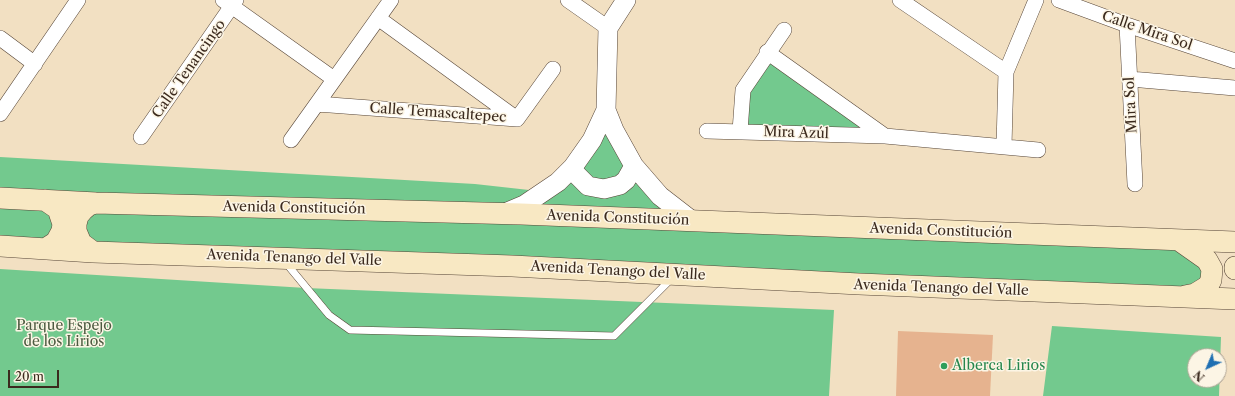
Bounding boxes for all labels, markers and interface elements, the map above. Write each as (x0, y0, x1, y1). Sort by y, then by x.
street label: Calle Mira Sol (1100, 8, 1194, 54)
street label: Calle Tenancingo (149, 17, 229, 121)
street label: Mira Sol (1121, 76, 1141, 134)
street label: Calle Temascaltepec (369, 100, 507, 126)
street label: Mira Azúl (763, 123, 829, 143)
street label: Avenida Constitución (222, 198, 366, 218)
street label: Avenida Constitución (546, 207, 690, 229)
street label: Avenida Constitución (869, 220, 1013, 242)
street label: Avenida Tenango del Valle (206, 247, 382, 269)
street label: Avenida Tenango del Valle (530, 258, 706, 284)
street label: Avenida Tenango del Valle (853, 277, 1029, 299)
park label: Parque Espejo de los Lirios (16, 318, 112, 350)
north arrow (1187, 348, 1227, 388)
place label: Alberca Lirios (952, 358, 1045, 374)
marker: Alberca Lirios (939, 361, 949, 371)
scale bar (10, 362, 61, 388)
text: N (1191, 368, 1208, 384)
text: 20 m (15, 369, 44, 384)

